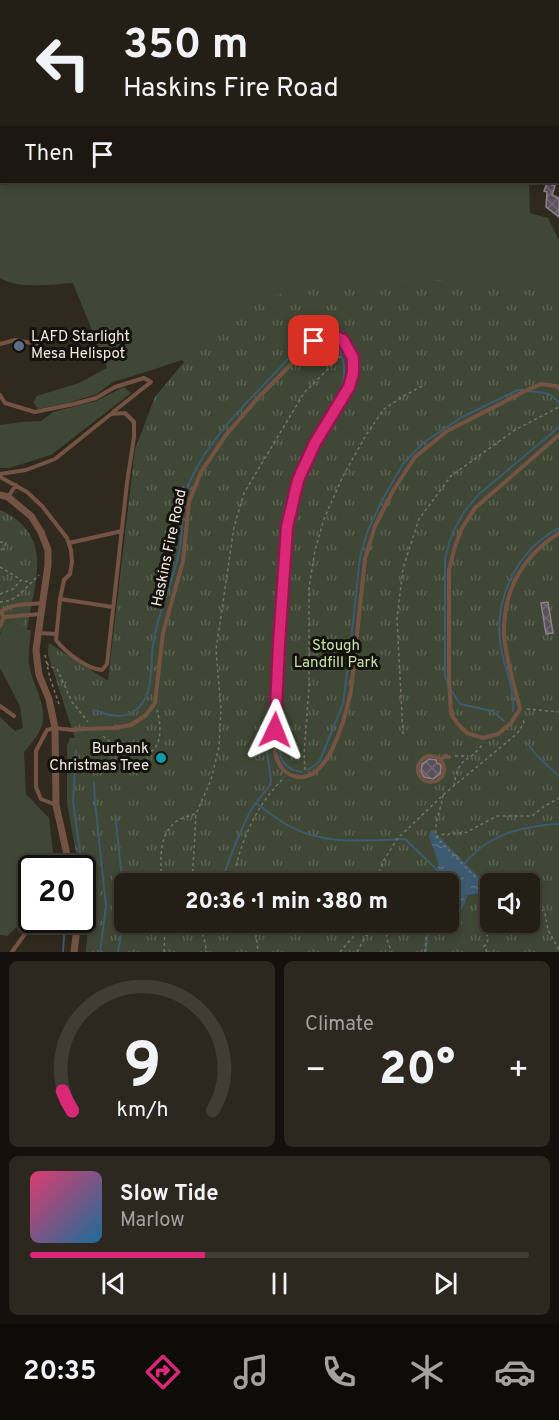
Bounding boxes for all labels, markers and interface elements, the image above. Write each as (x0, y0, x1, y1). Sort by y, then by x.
text: 350 m (123, 20, 249, 73)
icon: left (24, 24, 102, 102)
text: Haskins Fire Road (123, 72, 339, 106)
icon: arrive (86, 138, 119, 171)
text: Then (24, 141, 74, 168)
pin (288, 315, 339, 366)
icon: arrive (297, 324, 330, 357)
place label: LAFD Starlight Mesa Helispot (31, 328, 130, 364)
marker: LAFD Starlight Mesa Helispot (12, 339, 26, 353)
street label: Haskins Fire Road (148, 487, 192, 609)
park label: Stough Landfill Park (294, 637, 378, 673)
position arrow (243, 698, 307, 762)
place label: Burbank Christmas Tree (49, 740, 149, 776)
marker: Burbank Christmas Tree (154, 751, 168, 765)
speed limit sign: 20 (18, 855, 96, 933)
map controls (480, 873, 540, 933)
button: sound (480, 873, 540, 933)
text: 20:36 · 1 min · 380 m (185, 889, 388, 916)
text: Climate (305, 1012, 374, 1038)
text: 9 (123, 1030, 161, 1109)
text: 20° (379, 1043, 455, 1100)
text: − (305, 1051, 326, 1093)
text: + (508, 1051, 529, 1093)
text: km/h (116, 1097, 168, 1124)
text: Slow Tide (120, 1181, 219, 1208)
text: Marlow (120, 1208, 184, 1234)
icon: previous (97, 1267, 130, 1300)
icon: pause (263, 1267, 296, 1300)
icon: next (429, 1267, 462, 1300)
icon: directions (142, 1351, 184, 1393)
icon: music (230, 1351, 272, 1393)
icon: phone (318, 1351, 360, 1393)
icon: climate (406, 1351, 448, 1393)
icon: car (494, 1351, 536, 1393)
text: 20:35 (23, 1355, 96, 1389)

